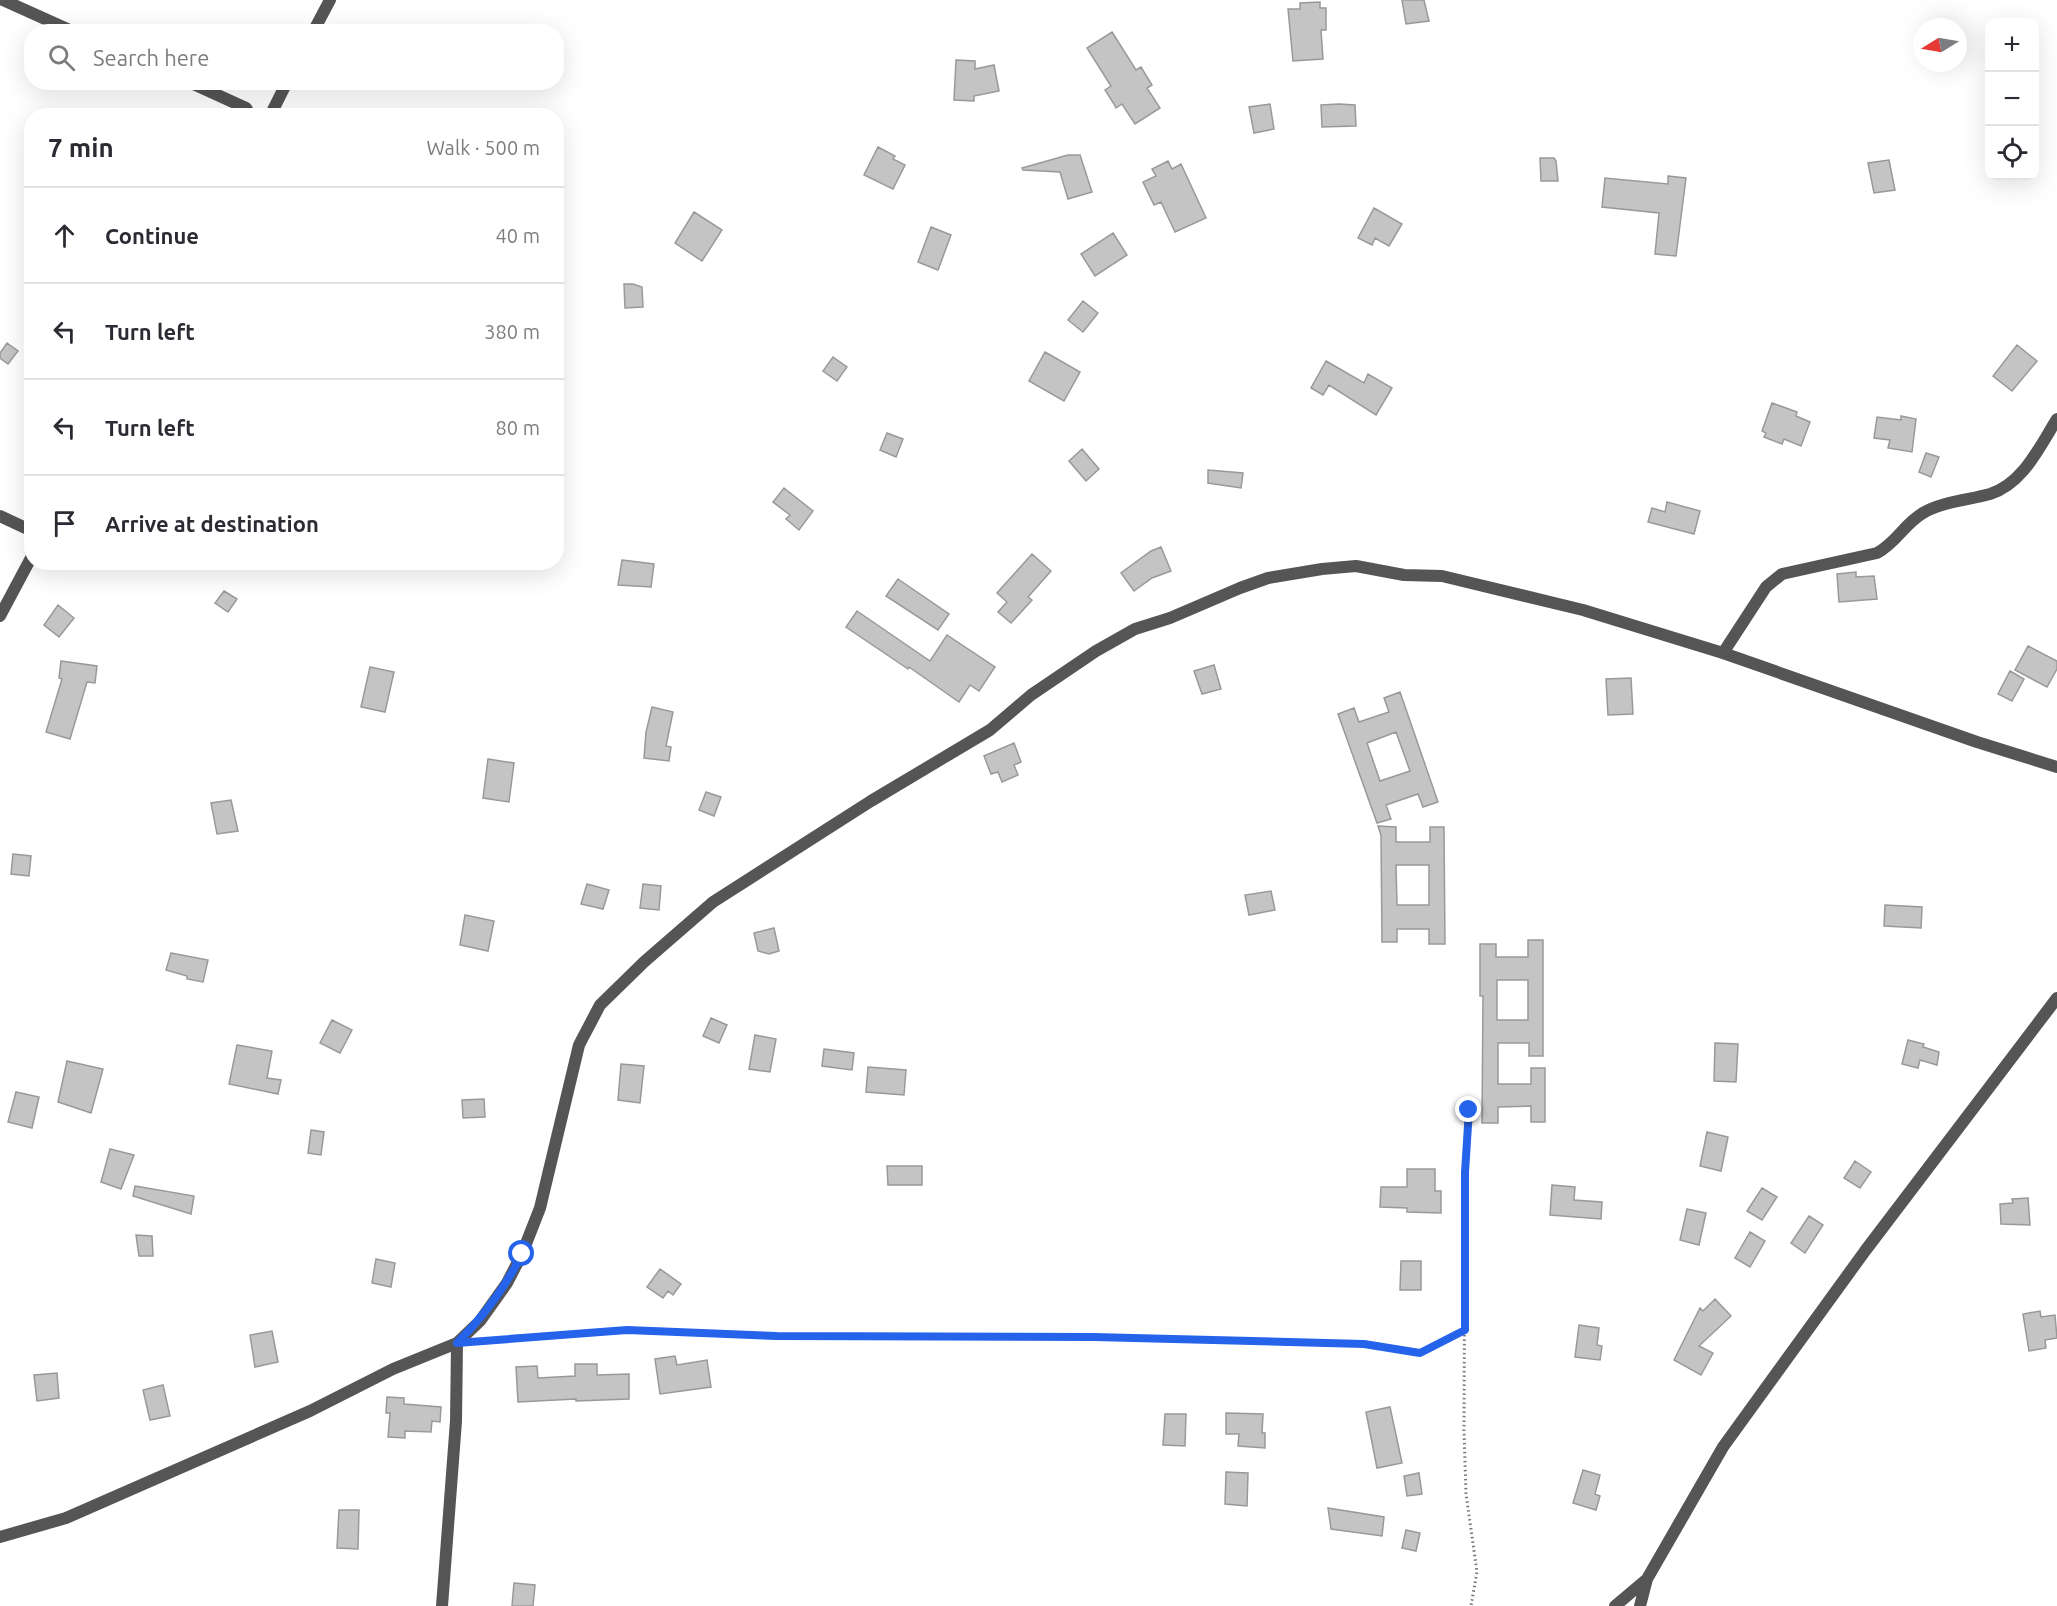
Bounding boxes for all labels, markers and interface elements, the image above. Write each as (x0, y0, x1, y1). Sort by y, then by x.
north arrow (1913, 18, 1967, 72)
map controls (1985, 18, 2039, 180)
button: + (1985, 18, 2039, 72)
search box (24, 24, 564, 90)
icon: search (45, 41, 78, 74)
text: Search here (93, 45, 209, 70)
button: − (1985, 72, 2039, 126)
button: locate (1985, 126, 2039, 180)
text: 7 min (48, 133, 114, 162)
text: Walk · 500 m (427, 136, 540, 159)
icon: ahead (48, 219, 81, 252)
text: Continue (105, 223, 199, 248)
text: 40 m (496, 224, 540, 247)
icon: left (48, 315, 81, 348)
text: Turn left (105, 319, 195, 344)
text: 380 m (484, 320, 540, 343)
icon: left (48, 411, 81, 444)
text: Turn left (105, 415, 195, 440)
text: 80 m (496, 416, 540, 439)
icon: arrive (48, 507, 81, 540)
text: Arrive at destination (105, 511, 319, 536)
route end (1455, 1096, 1481, 1122)
route start (508, 1240, 534, 1266)

